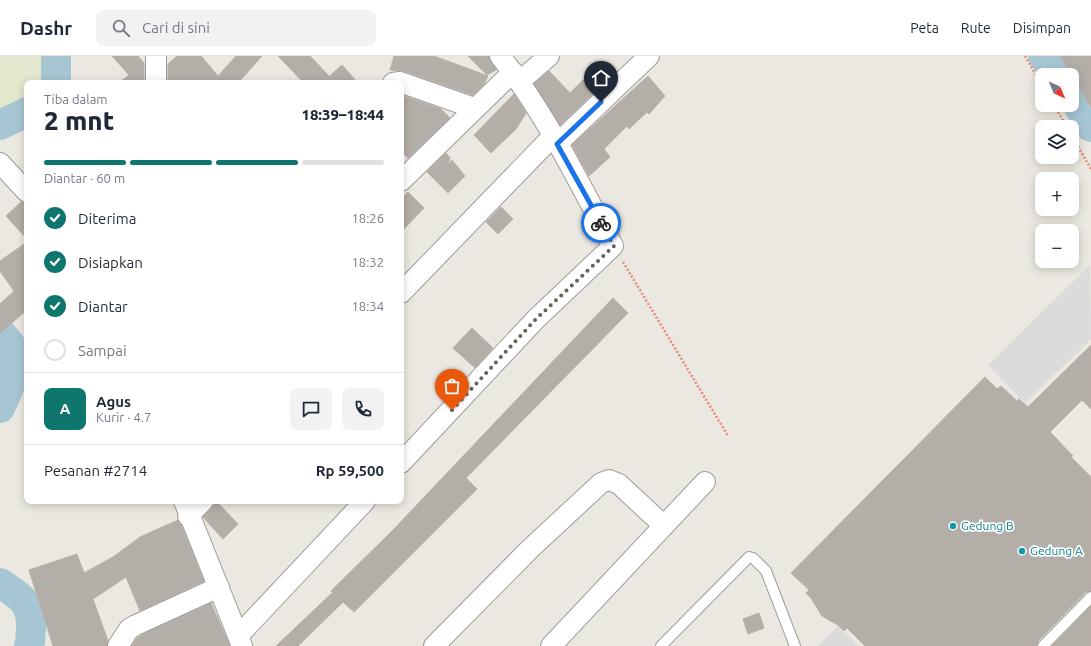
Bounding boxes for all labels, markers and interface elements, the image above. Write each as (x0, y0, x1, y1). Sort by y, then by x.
search box (96, 10, 376, 46)
text: Dashr (20, 17, 72, 39)
icon: search (110, 17, 132, 39)
text: Cari di sini (142, 19, 210, 36)
text: Peta (910, 20, 939, 36)
text: Rute (961, 20, 991, 36)
text: Disimpan (1013, 20, 1071, 36)
pin (584, 61, 618, 102)
icon: home (590, 67, 612, 89)
north arrow (1035, 68, 1079, 112)
map controls (1035, 68, 1079, 268)
text: Tiba dalam (44, 92, 108, 106)
text: 2 mnt (44, 106, 114, 135)
text: 18:39–18:44 (301, 106, 384, 123)
button: layers (1035, 120, 1079, 164)
text: Diantar · 60 m (44, 171, 125, 185)
button: + (1035, 172, 1079, 216)
courier (581, 203, 621, 243)
icon: check (44, 207, 66, 229)
text: Diterima (78, 210, 136, 227)
text: 18:26 (351, 211, 384, 225)
icon: bike (590, 212, 612, 234)
button: − (1035, 224, 1079, 268)
icon: check (44, 251, 66, 273)
text: Disiapkan (78, 254, 143, 271)
text: 18:32 (351, 255, 384, 269)
icon: check (44, 295, 66, 317)
text: Diantar (78, 298, 128, 315)
text: 18:34 (351, 299, 384, 313)
text: Sampai (78, 342, 127, 359)
pin (435, 369, 469, 410)
icon: bag (441, 375, 463, 397)
button: chat (290, 388, 332, 430)
button: phone (342, 388, 384, 430)
text: Agus (96, 393, 131, 410)
text: A (60, 400, 70, 417)
text: Kurir · 4.7 (96, 410, 151, 424)
text: Pesanan #2714 (44, 462, 147, 479)
text: Rp 59,500 (316, 462, 384, 479)
place label: Gedung B (961, 519, 1014, 532)
marker: Gedung B (948, 521, 958, 531)
place label: Gedung A (1030, 544, 1083, 557)
marker: Gedung A (1017, 546, 1027, 556)

